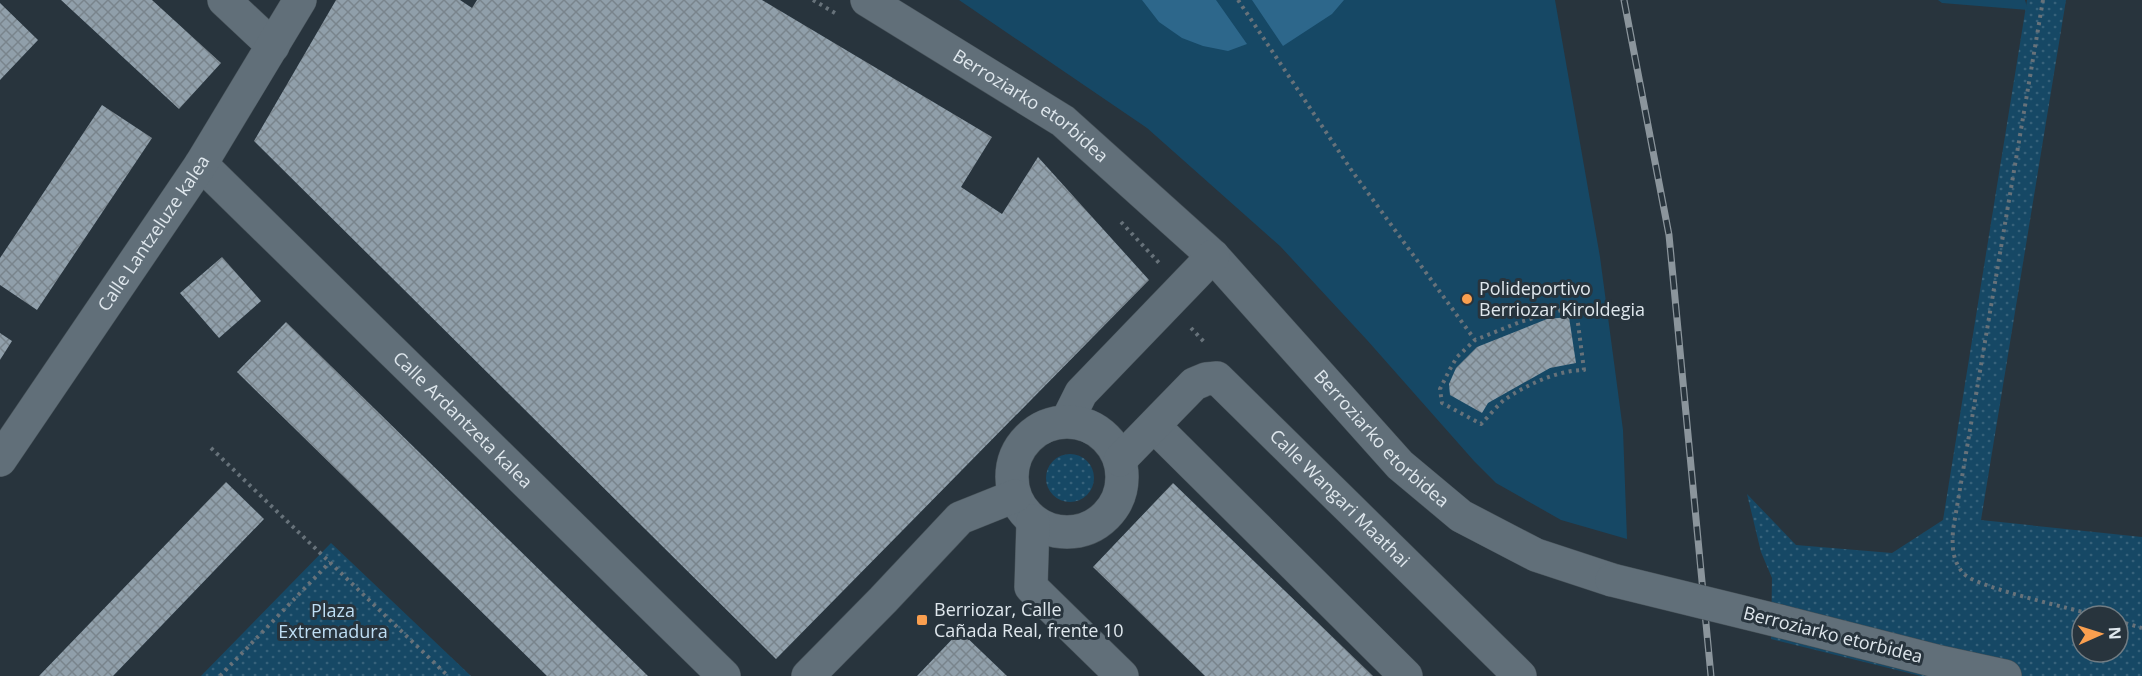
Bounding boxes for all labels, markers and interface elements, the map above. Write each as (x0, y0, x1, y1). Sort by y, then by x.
street label: Berroziarko etorbidea (949, 43, 1114, 167)
street label: Calle Lantzeluze kalea (92, 150, 215, 315)
place label: Polideportivo Berriozar Kiroldegia (1479, 276, 1645, 321)
marker: Polideportivo Berriozar Kiroldegia (1460, 292, 1474, 306)
street label: Calle Ardantzeta kalea (388, 346, 538, 493)
street label: Berroziarko etorbidea (1309, 364, 1455, 512)
street label: Calle Wangari Maathai (1265, 423, 1416, 572)
place label: Berriozar, Calle Cañada Real, frente 10 (934, 597, 1124, 642)
park label: Plaza Extremadura (278, 598, 388, 643)
street label: Berroziarko etorbidea (1741, 600, 1925, 668)
north arrow (2070, 604, 2130, 664)
marker: Berriozar, Calle Cañada Real, frente 10 (915, 613, 929, 627)
text: N (2104, 626, 2126, 640)

